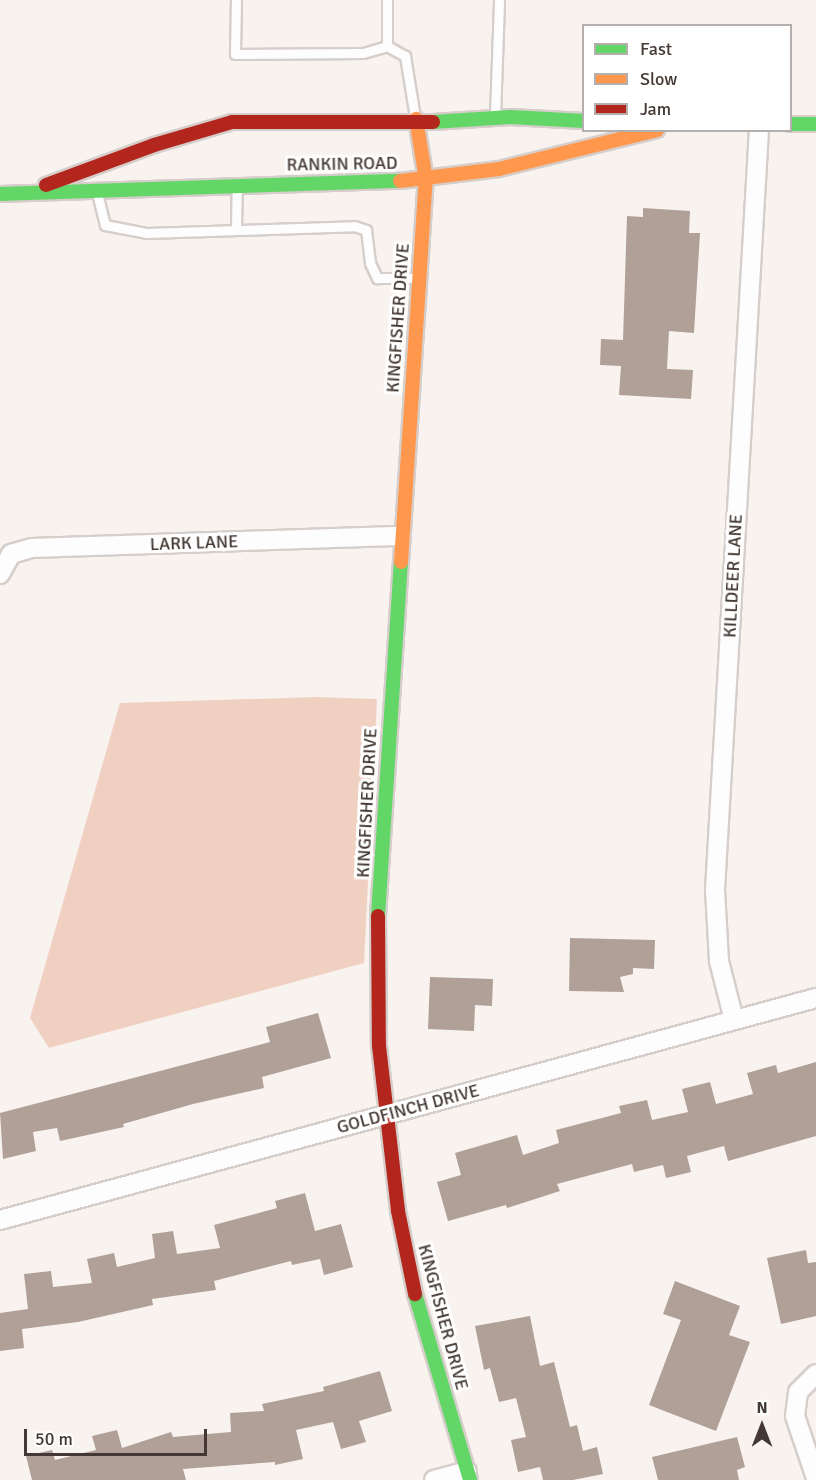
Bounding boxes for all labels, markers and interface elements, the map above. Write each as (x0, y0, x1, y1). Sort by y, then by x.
legend (582, 24, 792, 132)
text: Fast (640, 38, 672, 60)
text: Slow (640, 68, 677, 90)
text: Jam (640, 98, 671, 120)
street label: RANKIN ROAD (286, 152, 398, 176)
street label: KINGFISHER DRIVE (382, 242, 414, 394)
street label: KILLDEER LANE (719, 514, 747, 638)
street label: LARK LANE (149, 531, 239, 555)
street label: KINGFISHER DRIVE (352, 728, 382, 878)
street label: GOLDFINCH DRIVE (334, 1080, 482, 1138)
street label: KINGFISHER DRIVE (413, 1242, 473, 1392)
north arrow (732, 1396, 792, 1456)
text: N (756, 1398, 768, 1418)
scale bar (27, 1417, 210, 1455)
text: 50 m (35, 1428, 73, 1450)

